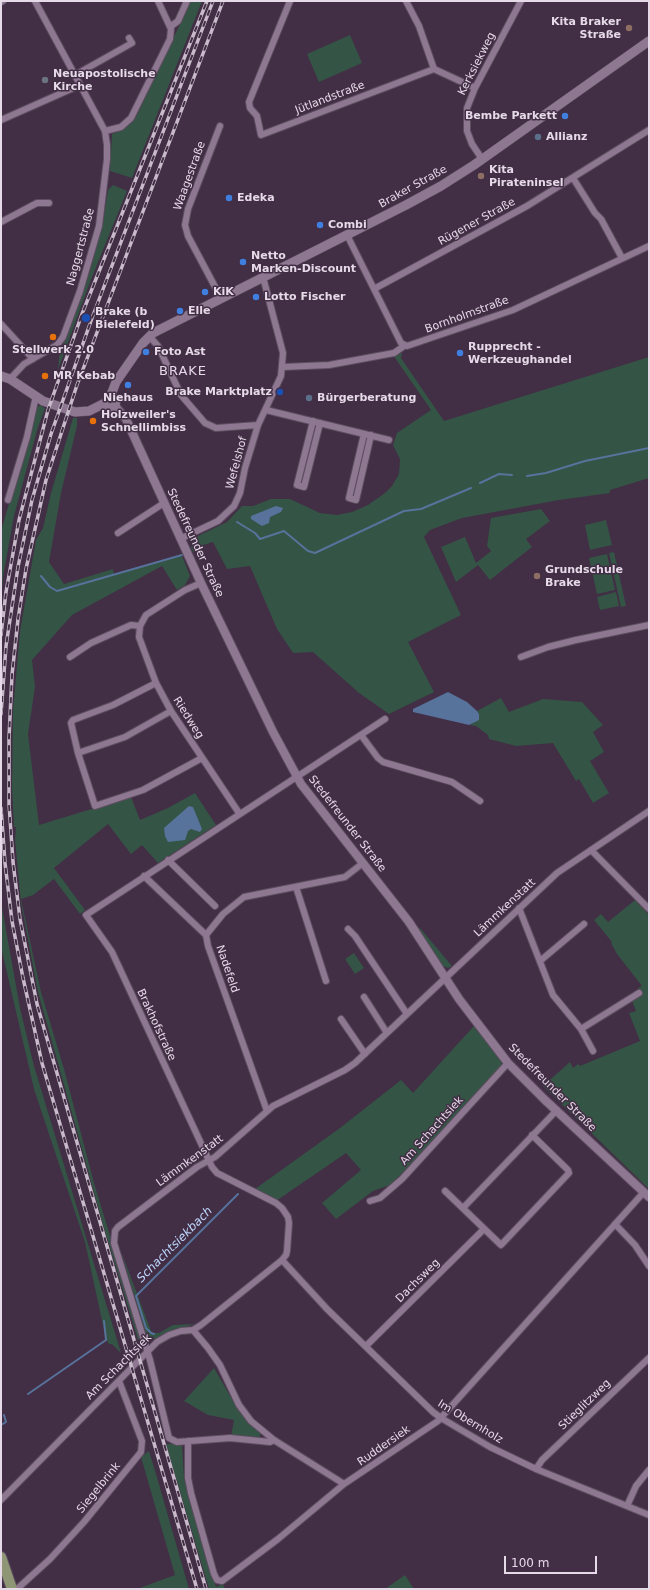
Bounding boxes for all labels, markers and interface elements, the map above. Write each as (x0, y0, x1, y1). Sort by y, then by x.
place label: Kita Braker Straße (551, 15, 621, 41)
marker: Kita Braker Straße (624, 23, 634, 33)
street label: Kerksiekweg (455, 30, 499, 98)
place label: Neuapostolische Kirche (53, 67, 156, 93)
marker: Neuapostolische Kirche (40, 75, 50, 85)
street label: Jütlandstraße (293, 79, 367, 117)
place label: Bembe Parkett (465, 109, 557, 123)
marker: Bembe Parkett (560, 111, 570, 121)
place label: Allianz (546, 130, 587, 144)
marker: Allianz (533, 132, 543, 142)
street label: Waagestraße (171, 140, 209, 212)
street label: Braker Straße (377, 163, 449, 211)
place label: Kita Pirateninsel (489, 163, 564, 189)
marker: Kita Pirateninsel (476, 171, 486, 181)
place label: Edeka (237, 191, 275, 205)
marker: Edeka (224, 193, 234, 203)
street label: Rügener Straße (436, 195, 518, 249)
street label: Naggertstraße (64, 207, 98, 287)
place label: Combi (328, 218, 367, 232)
marker: Combi (315, 220, 325, 230)
place label: Netto Marken-Discount (251, 249, 356, 275)
marker: Netto Marken-Discount (238, 257, 248, 267)
place label: KiK (213, 285, 234, 299)
marker: KiK (200, 287, 210, 297)
place label: Lotto Fischer (264, 290, 346, 304)
marker: Lotto Fischer (251, 292, 261, 302)
street label: Bornholmstraße (423, 294, 511, 336)
place label: Elle (188, 304, 211, 318)
place label: Brake (b Bielefeld) (95, 305, 155, 331)
marker: Elle (175, 306, 185, 316)
marker: Brake (b Bielefeld) (80, 312, 92, 324)
marker: Stellwerk 2.0 (48, 332, 58, 342)
place label: Rupprecht - Werkzeughandel (468, 340, 572, 366)
place label: Stellwerk 2.0 (12, 343, 94, 357)
place label: Foto Ast (154, 345, 206, 359)
marker: Foto Ast (141, 347, 151, 357)
marker: Rupprecht - Werkzeughandel (455, 348, 465, 358)
district label: BRAKE (159, 364, 207, 380)
place label: MR Kebab (53, 369, 115, 383)
marker: MR Kebab (40, 371, 50, 381)
marker: Niehaus (123, 380, 133, 390)
place label: Brake Marktplatz (165, 385, 272, 399)
marker: Brake Marktplatz (275, 387, 285, 397)
place label: Niehaus (103, 391, 153, 405)
place label: Bürgerberatung (317, 391, 416, 405)
marker: Bürgerberatung (304, 393, 314, 403)
place label: Holzweiler's Schnellimbiss (101, 408, 186, 434)
marker: Holzweiler's Schnellimbiss (88, 416, 98, 426)
street label: Wefelshof (224, 435, 250, 491)
street label: Stedefreunder Straße (164, 486, 226, 600)
place label: Grundschule Brake (545, 563, 623, 589)
marker: Grundschule Brake (532, 571, 542, 581)
street label: Riedweg (170, 694, 206, 742)
street label: Stedefreunder Straße (305, 773, 389, 875)
street label: Lämmkenstatt (471, 876, 539, 940)
street label: Nadefeld (213, 943, 241, 995)
street label: Brakhofstraße (134, 987, 178, 1063)
street label: Stedefreunder Straße (505, 1041, 599, 1135)
street label: Am Schachtsiek (398, 1094, 466, 1168)
street label: Lämmkenstatt (154, 1132, 226, 1190)
water label: Schachtsiekbach (134, 1204, 216, 1286)
street label: Dachsweg (393, 1256, 443, 1306)
street label: Am Schachtsiek (83, 1331, 155, 1403)
street label: Stieglitzweg (556, 1377, 614, 1433)
street label: Im Obernholz (435, 1397, 505, 1447)
street label: Ruddersiek (355, 1423, 413, 1469)
street label: Siegelbrink (75, 1460, 123, 1516)
scale bar (506, 1548, 599, 1574)
text: 100 m (511, 1556, 549, 1570)

